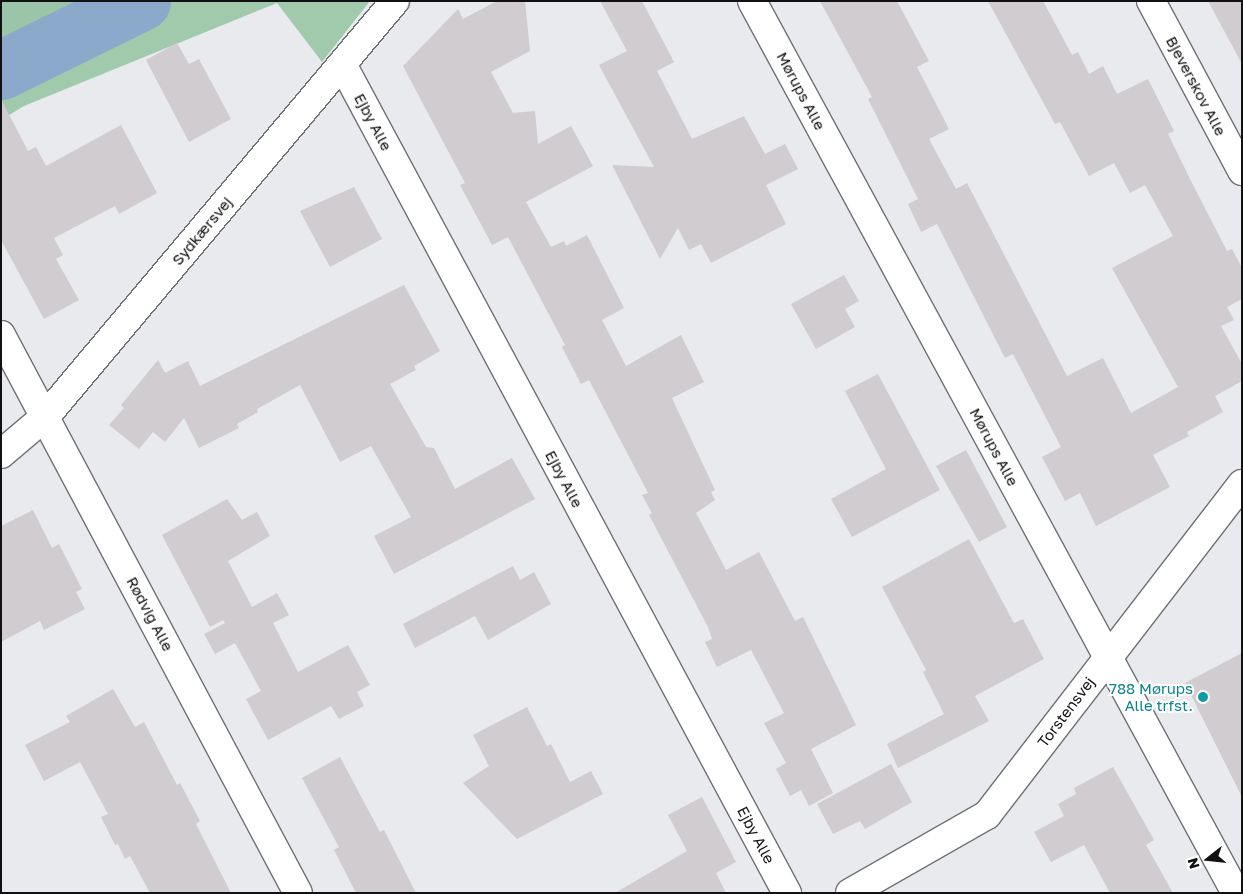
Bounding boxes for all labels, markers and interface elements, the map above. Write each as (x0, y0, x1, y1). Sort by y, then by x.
street label: Bjeverskov Alle (1162, 33, 1230, 139)
street label: Mørups Alle (773, 49, 829, 133)
street label: Ejby Alle (350, 90, 396, 154)
street label: Sydkærsvej (168, 193, 236, 269)
street label: Mørups Alle (966, 405, 1022, 489)
street label: Ejby Alle (541, 447, 587, 511)
street label: Rødvig Alle (123, 574, 177, 654)
street label: Torstensvej (1034, 673, 1098, 751)
place label: 788 Mørups Alle trfst. (1109, 679, 1193, 714)
marker: 788 Mørups Alle trfst. (1197, 691, 1209, 703)
street label: Ejby Alle (733, 803, 779, 867)
north arrow (1183, 834, 1233, 884)
text: N (1183, 856, 1203, 871)

